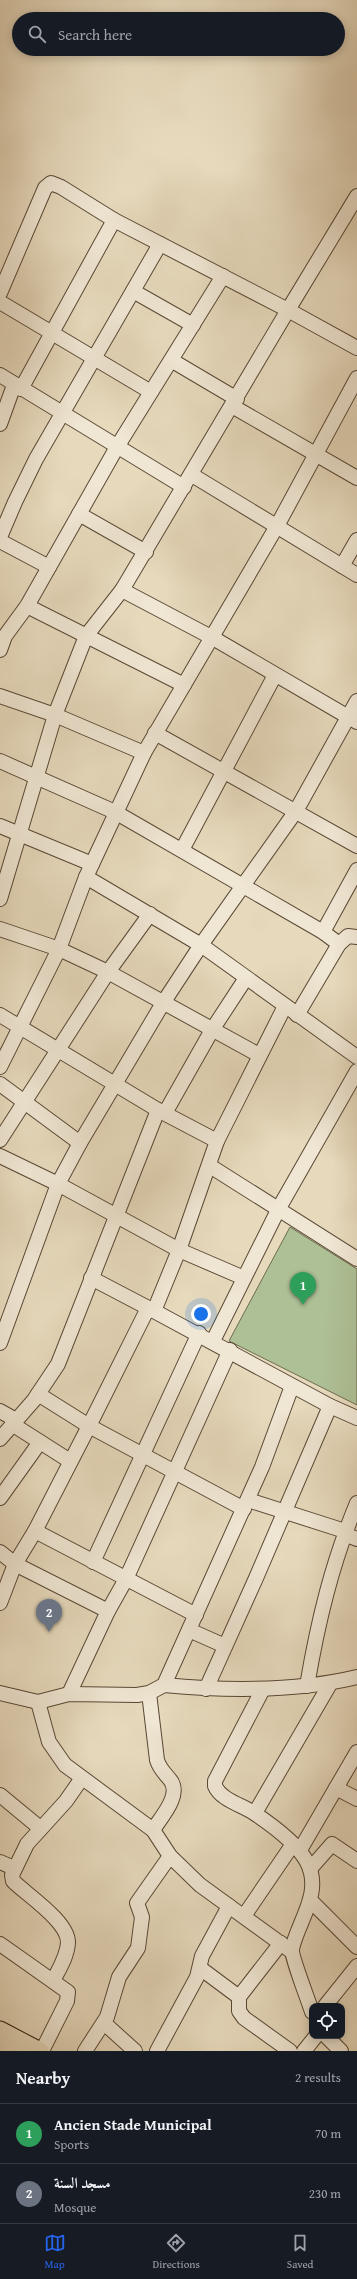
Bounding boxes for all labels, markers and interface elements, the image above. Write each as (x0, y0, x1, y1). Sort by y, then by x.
search box (12, 12, 345, 56)
icon: search (26, 23, 48, 45)
text: Search here (58, 24, 132, 45)
pin: 1 (290, 1272, 316, 1305)
your location (191, 1304, 211, 1324)
pin: 2 (36, 1599, 62, 1632)
map controls (309, 2003, 345, 2039)
button: locate (309, 2003, 345, 2039)
text: Nearby (16, 2065, 70, 2090)
text: 2 results (295, 2068, 341, 2087)
text: Ancien Stade Municipal (54, 2114, 212, 2135)
text: 1 (26, 2124, 32, 2143)
text: 70 m (315, 2124, 341, 2143)
text: Sports (54, 2135, 89, 2154)
text: مسجد السنة (54, 2172, 110, 2193)
text: 2 (26, 2184, 32, 2203)
text: 230 m (309, 2184, 341, 2203)
text: Mosque (54, 2198, 96, 2217)
tab: Map (44, 2232, 66, 2272)
tab: Directions (153, 2232, 200, 2272)
tab: Saved (287, 2232, 313, 2272)

